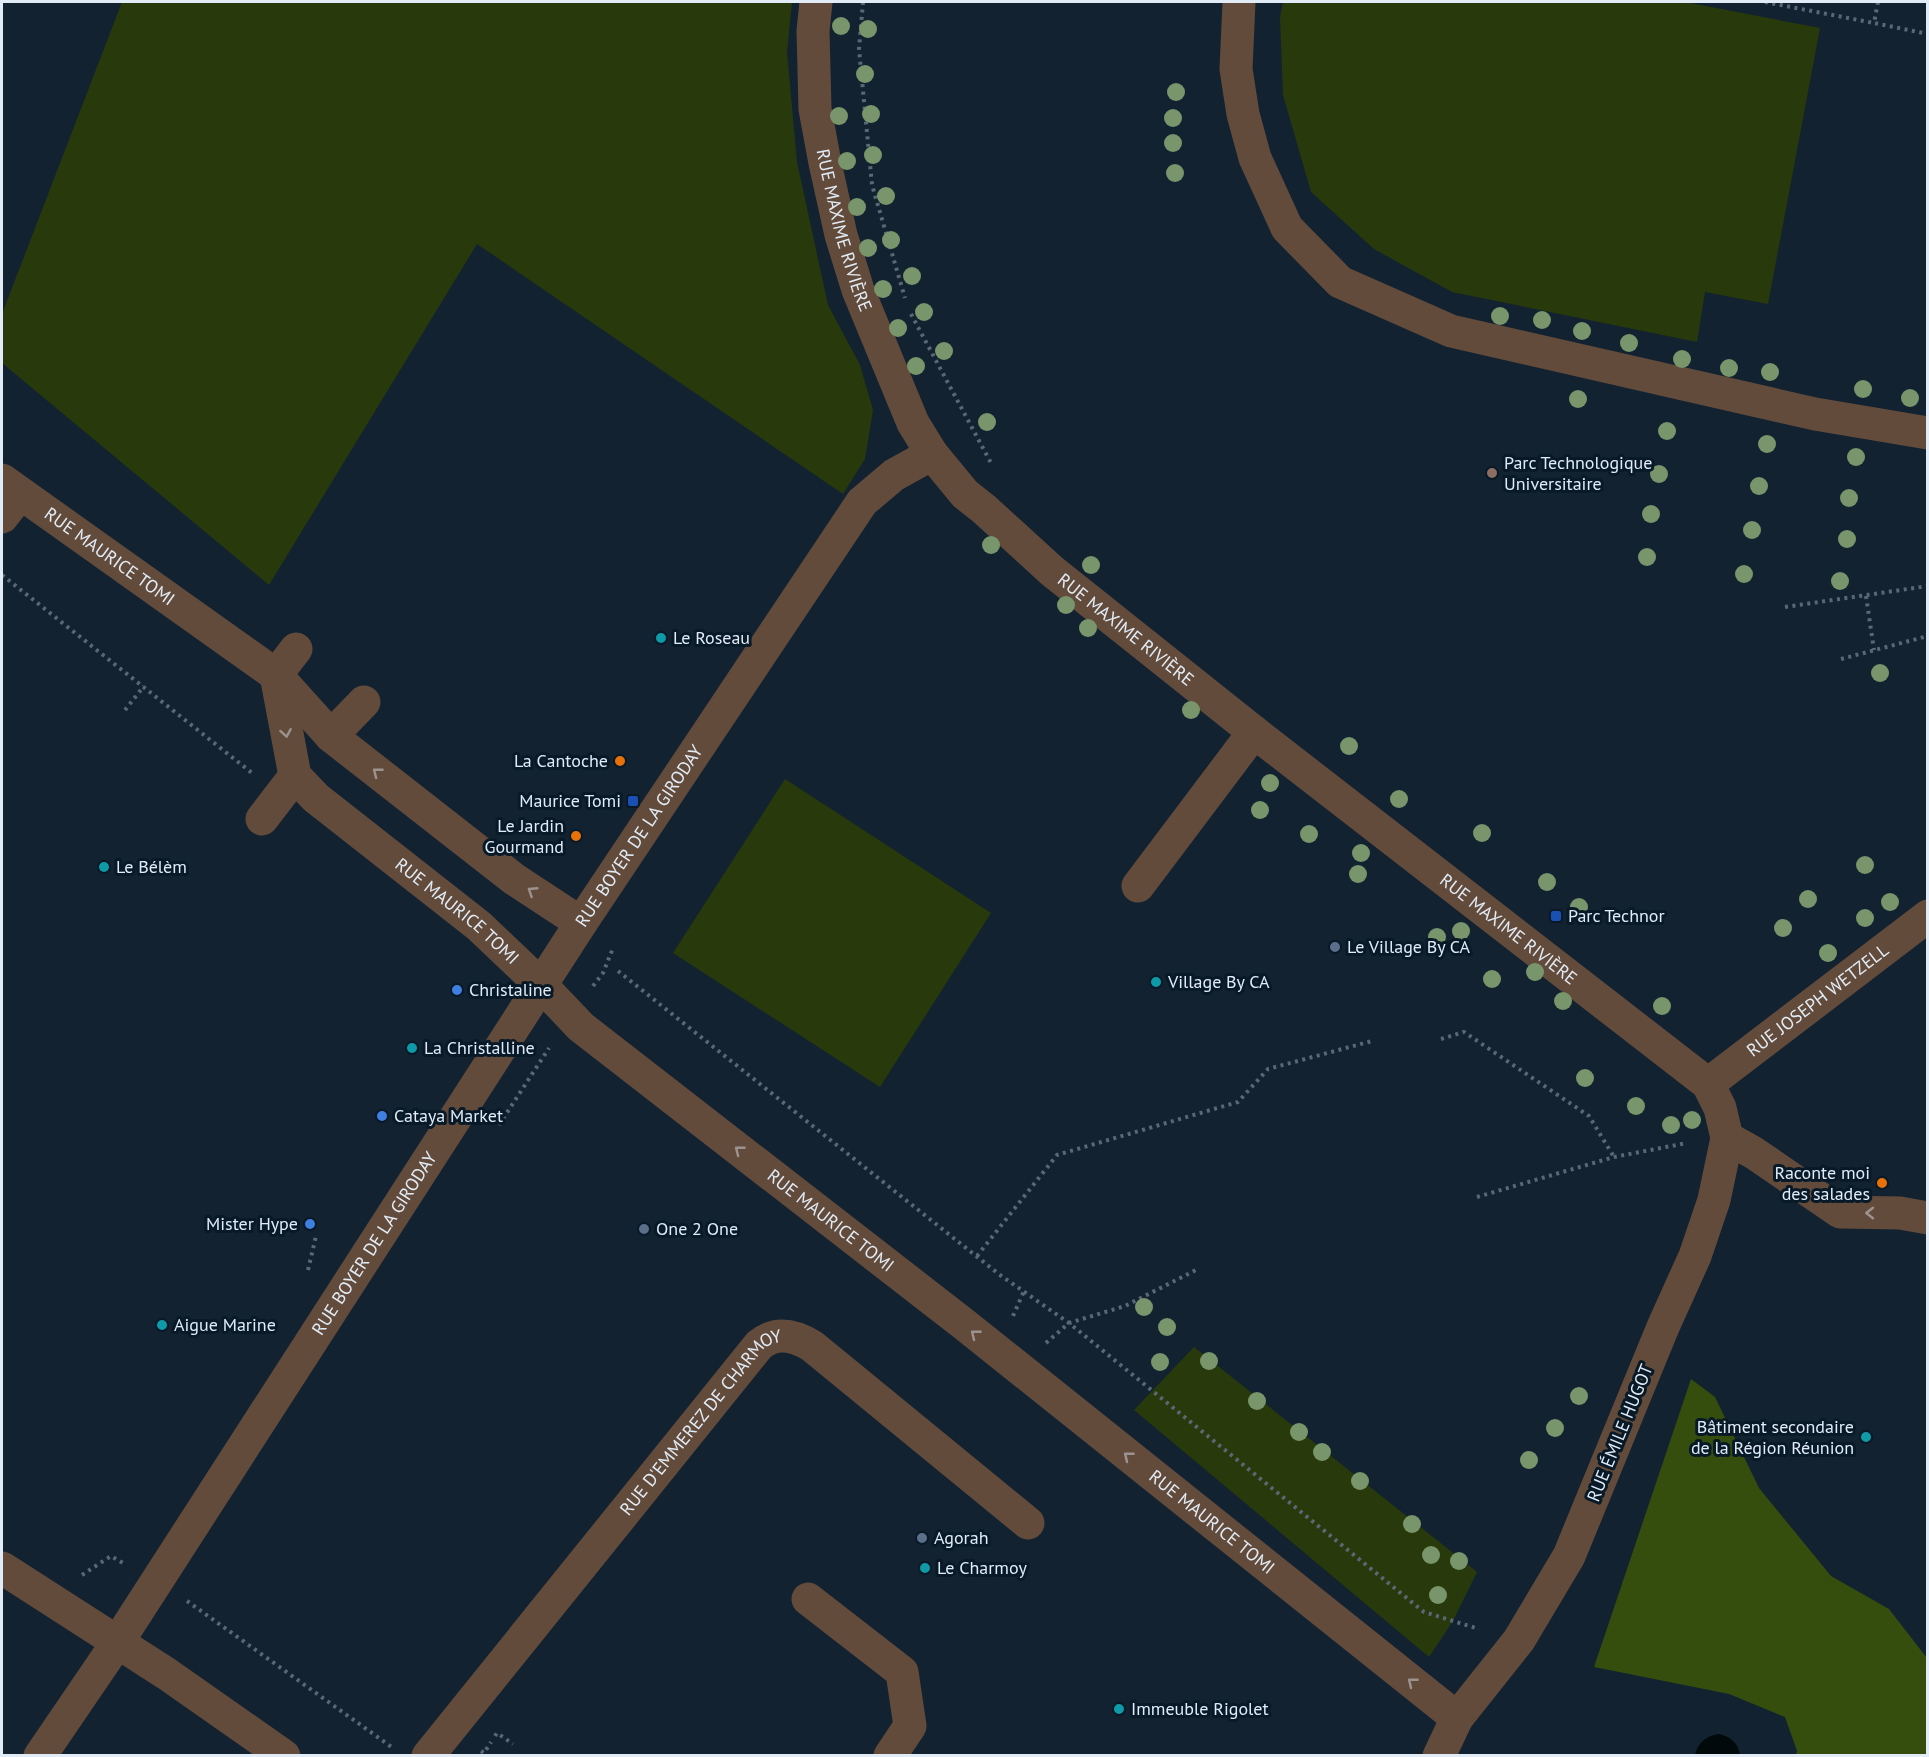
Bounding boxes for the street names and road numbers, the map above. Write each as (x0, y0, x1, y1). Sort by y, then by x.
street label: RUE MAXIME RIVIÈRE (812, 147, 878, 315)
street label: RUE MAURICE TOMI (40, 502, 179, 610)
street label: RUE MAXIME RIVIÈRE (1053, 568, 1199, 691)
street label: RUE BOYER DE LA GIRODAY (570, 740, 708, 931)
street label: RUE MAURICE TOMI (391, 853, 524, 969)
street label: RUE MAXIME RIVIÈRE (1435, 868, 1582, 989)
street label: RUE JOSEPH WETZELL (1742, 938, 1893, 1061)
street label: RUE BOYER DE LA GIRODAY (306, 1147, 442, 1339)
street label: RUE MAURICE TOMI (763, 1164, 899, 1277)
street label: RUE D'EMMEREZ DE CHARMOY (614, 1324, 783, 1520)
street label: RUE ÉMILE HUGOT (1582, 1361, 1658, 1505)
street label: RUE MAURICE TOMI (1145, 1465, 1280, 1579)

